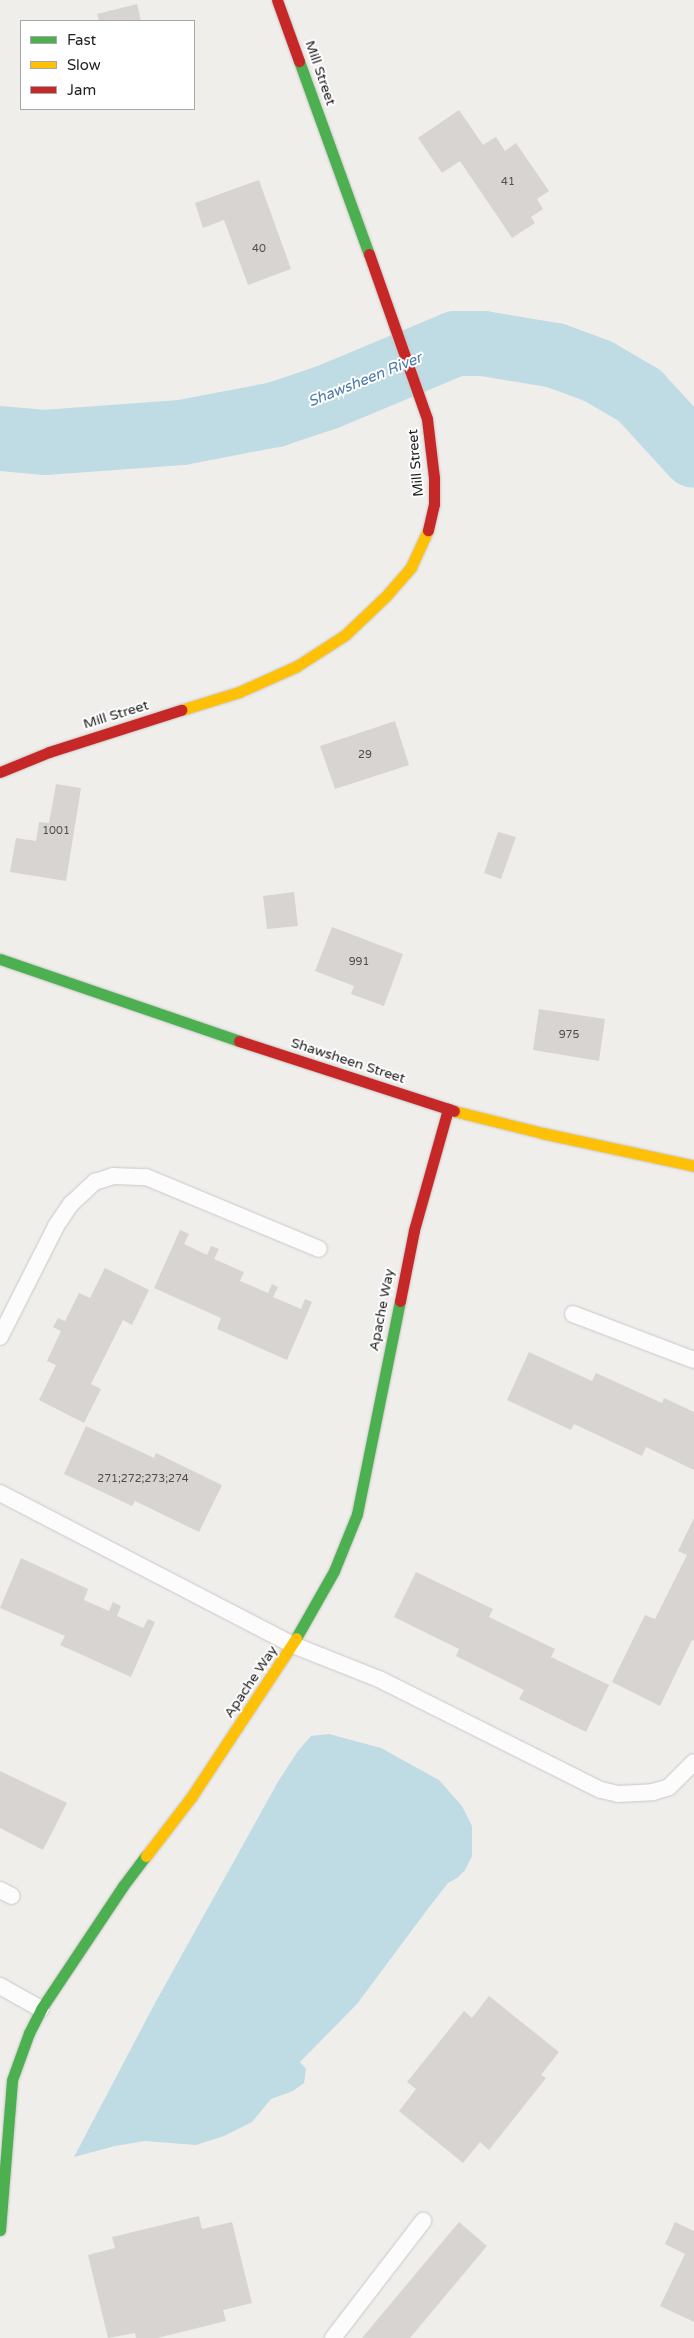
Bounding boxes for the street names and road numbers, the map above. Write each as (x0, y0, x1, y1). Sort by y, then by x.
street label: Mill Street (301, 38, 339, 108)
street label: Mill Street (405, 429, 427, 497)
street label: Mill Street (81, 697, 151, 733)
street label: Shawsheen Street (289, 1035, 407, 1087)
street label: Apache Way (366, 1267, 398, 1353)
street label: Apache Way (221, 1643, 281, 1721)

